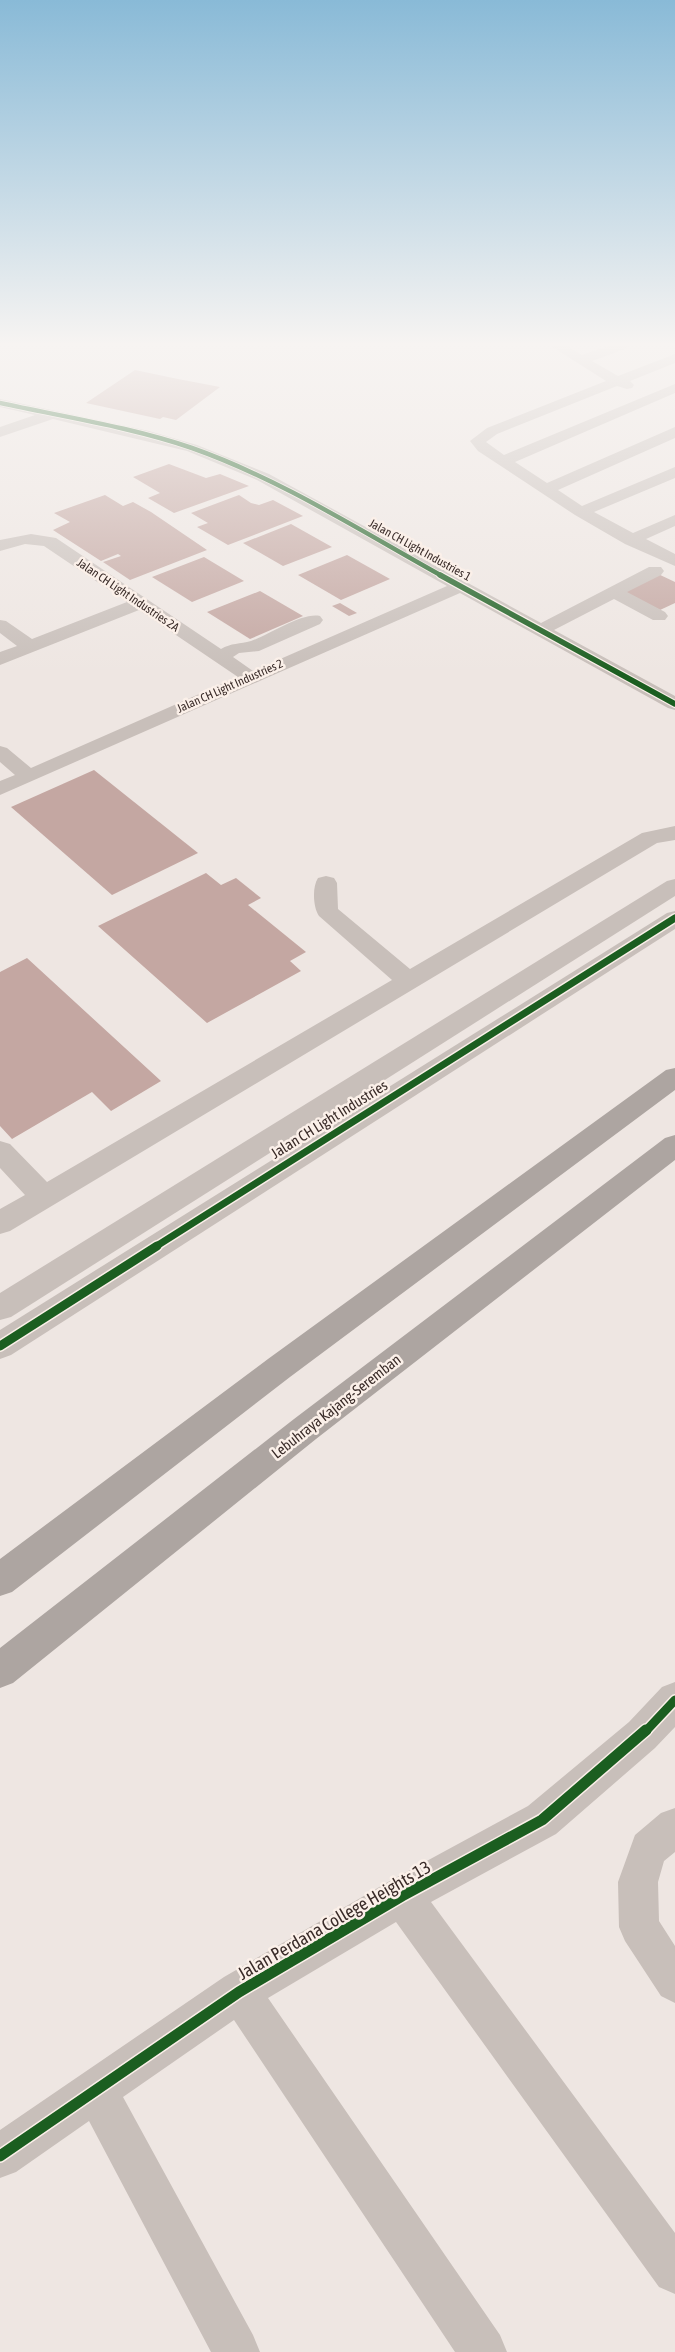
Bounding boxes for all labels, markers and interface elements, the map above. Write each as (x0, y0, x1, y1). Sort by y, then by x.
street label: Jalan CH Light Industries 1 (367, 516, 474, 584)
street label: Jalan CH Light Industries 2A (74, 556, 182, 635)
street label: Jalan CH Light Industries 2 (175, 656, 285, 716)
street label: Jalan CH Light Industries (268, 1076, 390, 1162)
street label: Lebuhraya Kajang-Seremban (268, 1350, 404, 1462)
street label: Jalan Perdana College Heights 13 (234, 1856, 434, 1984)

